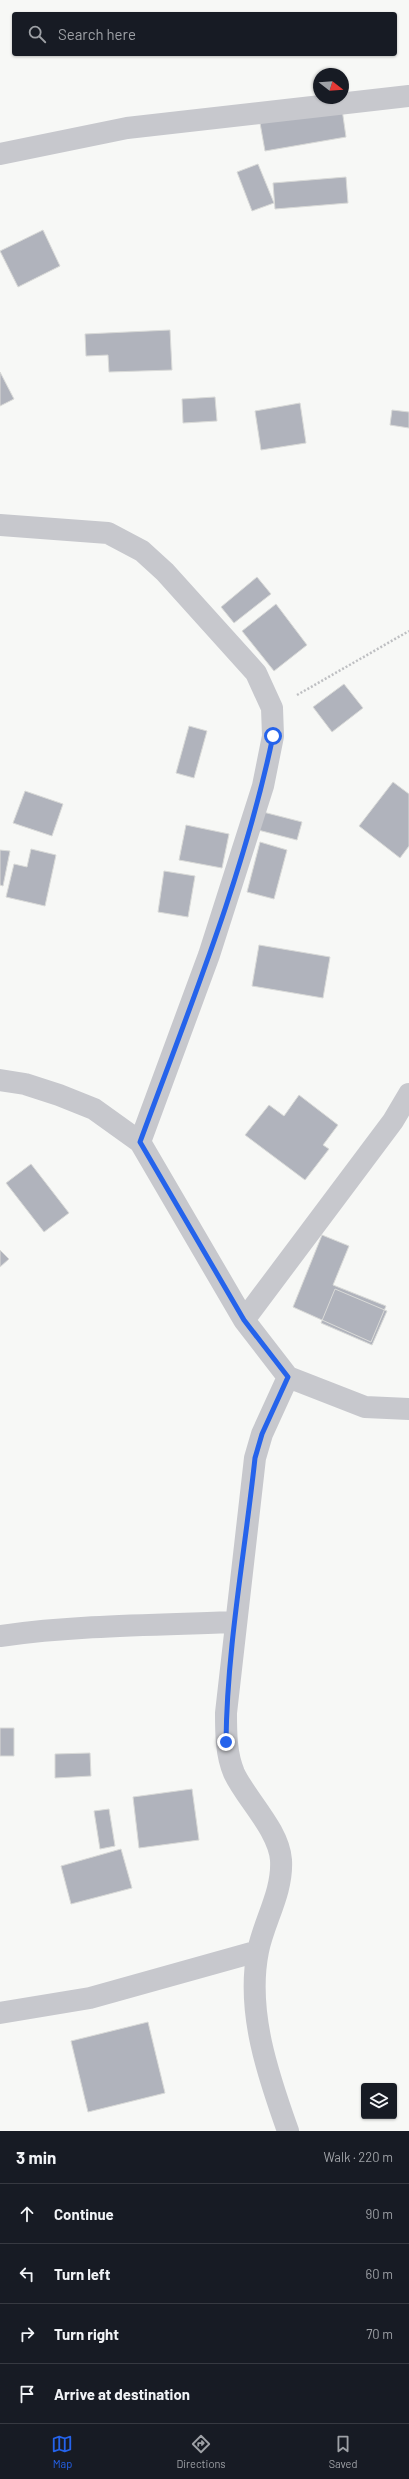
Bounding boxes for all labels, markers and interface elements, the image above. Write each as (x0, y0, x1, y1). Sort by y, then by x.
search box (12, 12, 397, 56)
icon: search (26, 23, 48, 45)
text: Search here (58, 25, 136, 43)
north arrow (313, 68, 349, 104)
route start (264, 727, 282, 745)
route end (217, 1733, 235, 1751)
map controls (361, 2083, 397, 2119)
button: layers (361, 2083, 397, 2119)
text: 3 min (16, 2147, 56, 2167)
text: Walk · 220 m (323, 2149, 393, 2165)
icon: ahead (16, 2203, 38, 2225)
text: Continue (54, 2205, 114, 2223)
text: 90 m (366, 2206, 393, 2222)
icon: left (16, 2263, 38, 2285)
text: Turn left (54, 2265, 110, 2283)
text: 60 m (366, 2266, 393, 2282)
icon: right (16, 2323, 38, 2345)
text: Turn right (54, 2325, 119, 2343)
text: 70 m (366, 2326, 393, 2342)
icon: arrive (16, 2383, 38, 2405)
text: Arrive at destination (54, 2385, 190, 2403)
tab: Map (51, 2433, 73, 2470)
tab: Directions (176, 2433, 226, 2470)
tab: Saved (329, 2433, 358, 2470)

